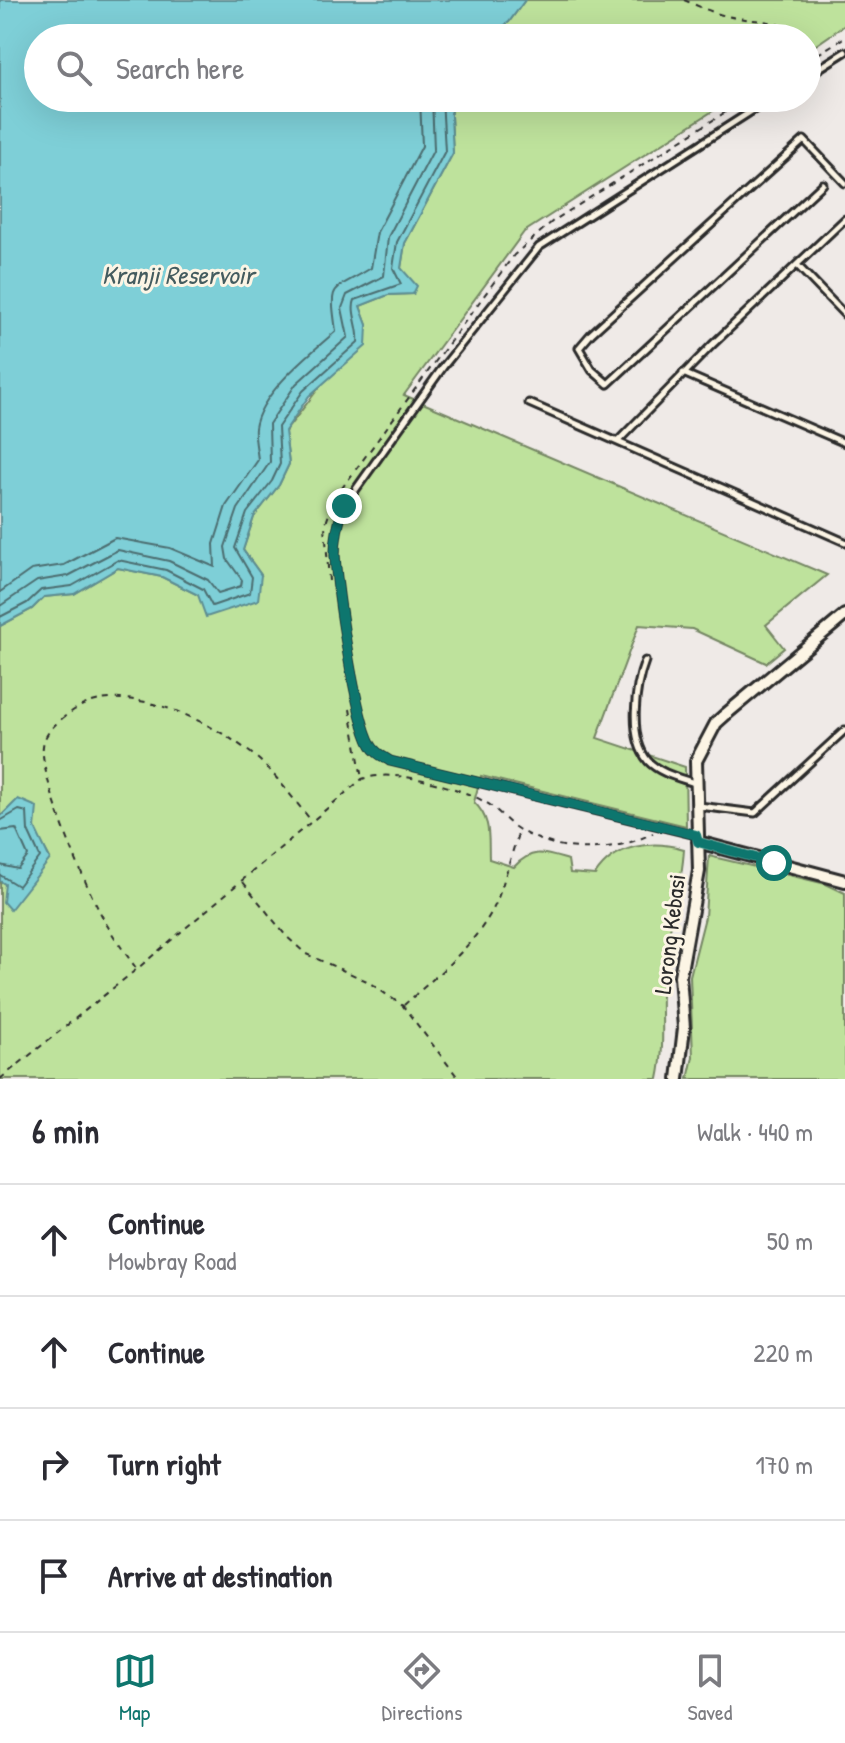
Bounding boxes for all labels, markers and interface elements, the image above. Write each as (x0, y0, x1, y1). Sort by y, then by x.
search box (24, 24, 821, 112)
icon: search (52, 46, 96, 90)
text: Search here (116, 48, 244, 88)
water label: Kranji Reservoir (102, 257, 257, 292)
route end (326, 488, 362, 524)
route start (756, 845, 792, 881)
street label: Lorong Kebasi (646, 872, 692, 996)
text: 6 min (32, 1108, 100, 1154)
text: Walk · 440 m (697, 1114, 813, 1149)
text: Continue (108, 1203, 205, 1243)
icon: ahead (32, 1218, 76, 1262)
text: 50 m (767, 1223, 813, 1258)
text: Mowbray Road (108, 1243, 237, 1278)
icon: ahead (32, 1330, 76, 1374)
text: Continue (108, 1332, 205, 1372)
text: 220 m (753, 1335, 813, 1370)
icon: right (32, 1442, 76, 1486)
text: Turn right (108, 1444, 221, 1484)
text: 170 m (755, 1447, 813, 1482)
icon: arrive (32, 1554, 76, 1598)
text: Arrive at destination (108, 1556, 333, 1596)
tab: Map (113, 1649, 157, 1727)
tab: Directions (382, 1649, 463, 1727)
tab: Saved (688, 1649, 732, 1727)

